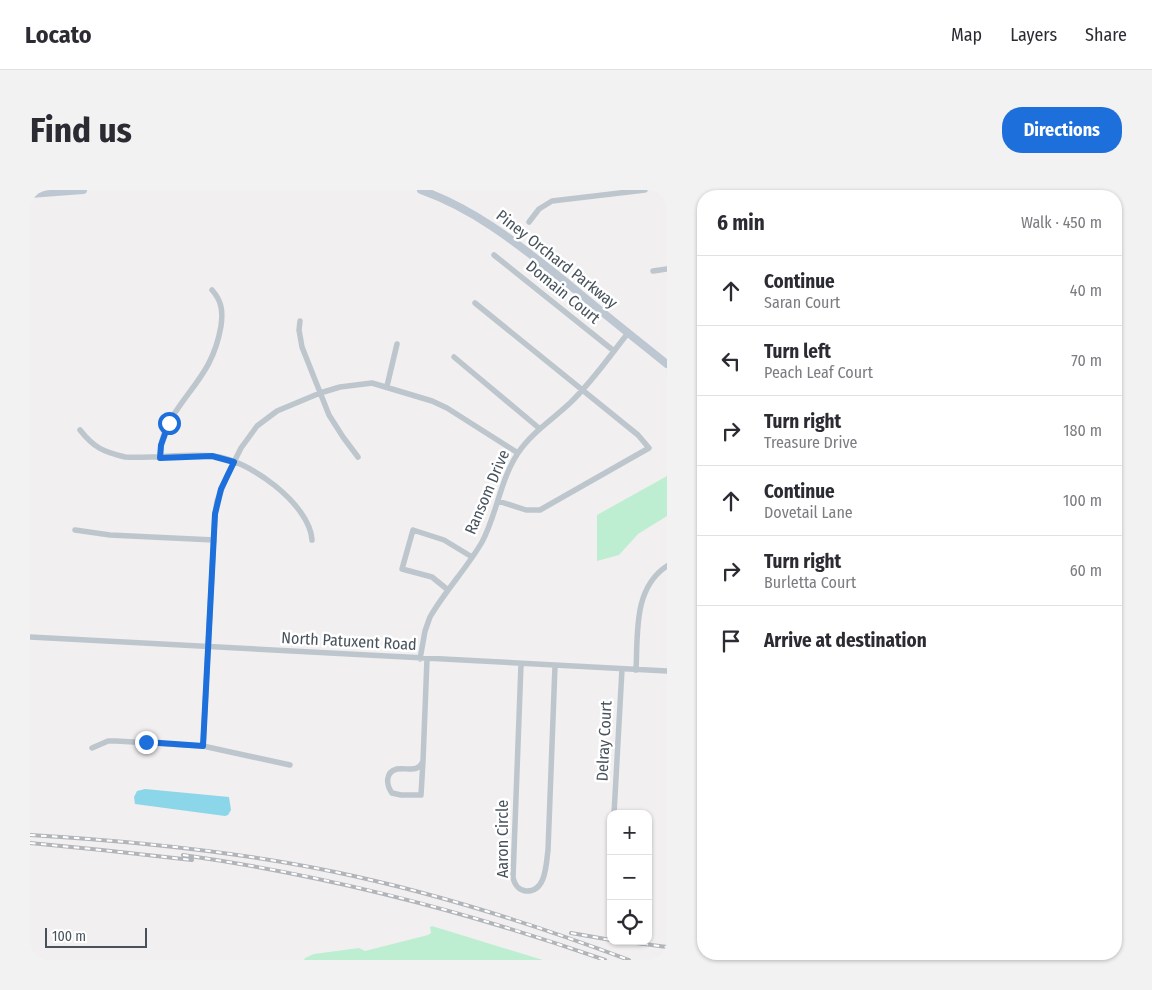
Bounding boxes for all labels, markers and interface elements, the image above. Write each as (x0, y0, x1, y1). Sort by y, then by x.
text: Locato (25, 21, 91, 49)
text: Map (951, 24, 982, 46)
text: Layers (1010, 24, 1057, 46)
text: Share (1085, 24, 1127, 46)
button: Directions (1002, 107, 1122, 153)
text: Find us (30, 109, 132, 151)
street label: Piney Orchard Parkway (493, 206, 622, 313)
text: 6 min (717, 210, 765, 236)
text: Walk · 450 m (1021, 213, 1102, 232)
street label: Domain Court (522, 256, 604, 328)
text: Continue (764, 270, 835, 293)
icon: ahead (717, 277, 745, 305)
text: 40 m (1070, 281, 1102, 300)
text: Saran Court (764, 293, 840, 312)
text: Turn left (764, 340, 831, 363)
icon: left (717, 347, 745, 375)
text: 70 m (1071, 351, 1102, 370)
text: Peach Leaf Court (764, 363, 873, 382)
text: Turn right (764, 410, 841, 433)
route start (158, 412, 181, 435)
icon: right (717, 417, 745, 445)
text: 180 m (1063, 421, 1102, 440)
text: Treasure Drive (764, 433, 857, 452)
street label: Ransom Drive (461, 447, 513, 537)
text: Continue (764, 480, 835, 503)
icon: ahead (717, 487, 745, 515)
text: 100 m (1063, 491, 1102, 510)
text: Dovetail Lane (764, 503, 853, 522)
text: Turn right (764, 550, 841, 573)
icon: right (717, 557, 745, 585)
text: 60 m (1070, 561, 1102, 580)
text: Burletta Court (764, 573, 856, 592)
icon: arrive (717, 627, 745, 655)
street label: North Patuxent Road (281, 628, 417, 654)
text: Arrive at destination (764, 629, 927, 652)
street label: Delray Court (592, 700, 616, 782)
route end (135, 731, 158, 754)
street label: Aaron Circle (493, 800, 512, 878)
map controls (607, 810, 652, 945)
button: + (607, 810, 652, 855)
button: − (607, 855, 652, 900)
button: locate (607, 900, 652, 945)
scale bar (45, 925, 148, 948)
text: 100 m (52, 928, 86, 945)

